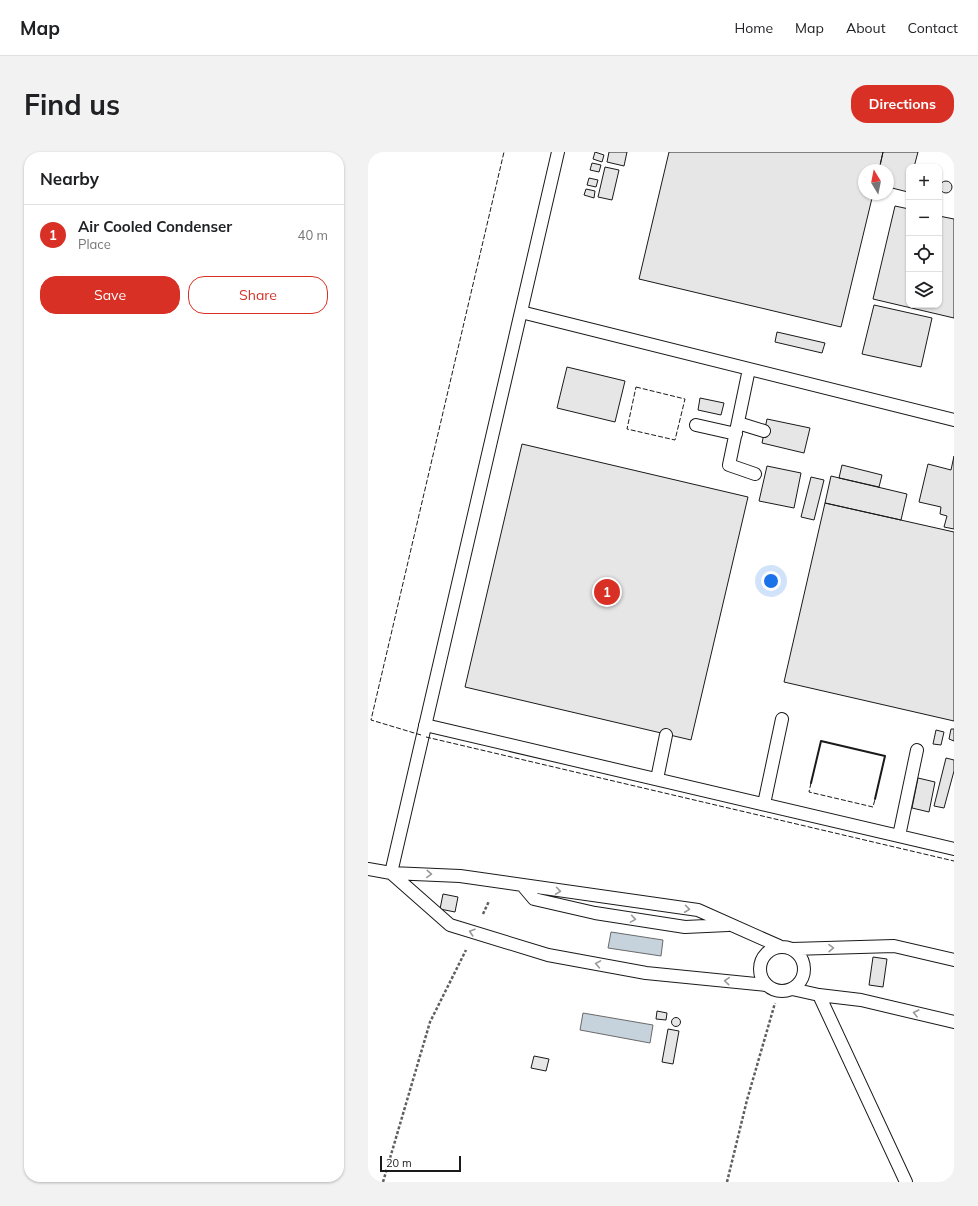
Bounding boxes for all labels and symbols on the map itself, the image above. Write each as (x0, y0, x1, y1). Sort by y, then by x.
north arrow (858, 164, 894, 200)
your location (761, 571, 781, 591)
pin: 1 (594, 577, 620, 607)
one-way arrow (426, 870, 433, 879)
one-way arrow (555, 886, 561, 895)
one-way arrow (684, 904, 690, 913)
one-way arrow (630, 914, 636, 923)
one-way arrow (469, 928, 476, 937)
one-way arrow (828, 943, 834, 952)
one-way arrow (595, 960, 601, 969)
one-way arrow (724, 977, 730, 986)
one-way arrow (913, 1010, 919, 1018)
scale bar (380, 1154, 461, 1173)

